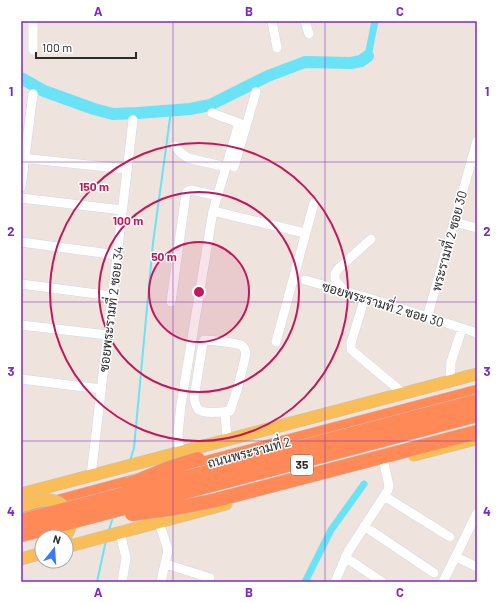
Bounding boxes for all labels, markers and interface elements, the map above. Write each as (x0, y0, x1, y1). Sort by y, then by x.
text: A (94, 3, 103, 19)
text: B (245, 3, 253, 19)
text: C (396, 3, 404, 19)
scale bar (36, 34, 136, 60)
text: 100 m (42, 40, 72, 54)
text: 1 (9, 83, 13, 99)
text: 1 (485, 83, 489, 99)
text: 150 m (79, 179, 109, 193)
street label: พระรามที่ 2 ซอย 30 (424, 188, 470, 293)
text: 100 m (113, 213, 143, 227)
text: 2 (7, 223, 15, 239)
text: 2 (483, 223, 491, 239)
street label: ซอยพระรามที่ 2 ซอย 34 (91, 245, 127, 373)
text: 50 m (151, 249, 177, 263)
street label: ซอยพระรามที่ 2 ซอย 30 (320, 274, 447, 330)
centre of rings (192, 285, 206, 299)
text: 3 (7, 363, 15, 379)
text: 3 (483, 363, 491, 379)
street label: ถนนพระรามที่ 2 (205, 429, 292, 471)
road number: 35 (291, 455, 313, 475)
text: 4 (7, 503, 15, 519)
text: 4 (483, 503, 491, 519)
north arrow (34, 529, 74, 569)
text: N (52, 532, 62, 546)
text: A (94, 584, 103, 600)
text: B (245, 584, 253, 600)
text: C (396, 584, 404, 600)

